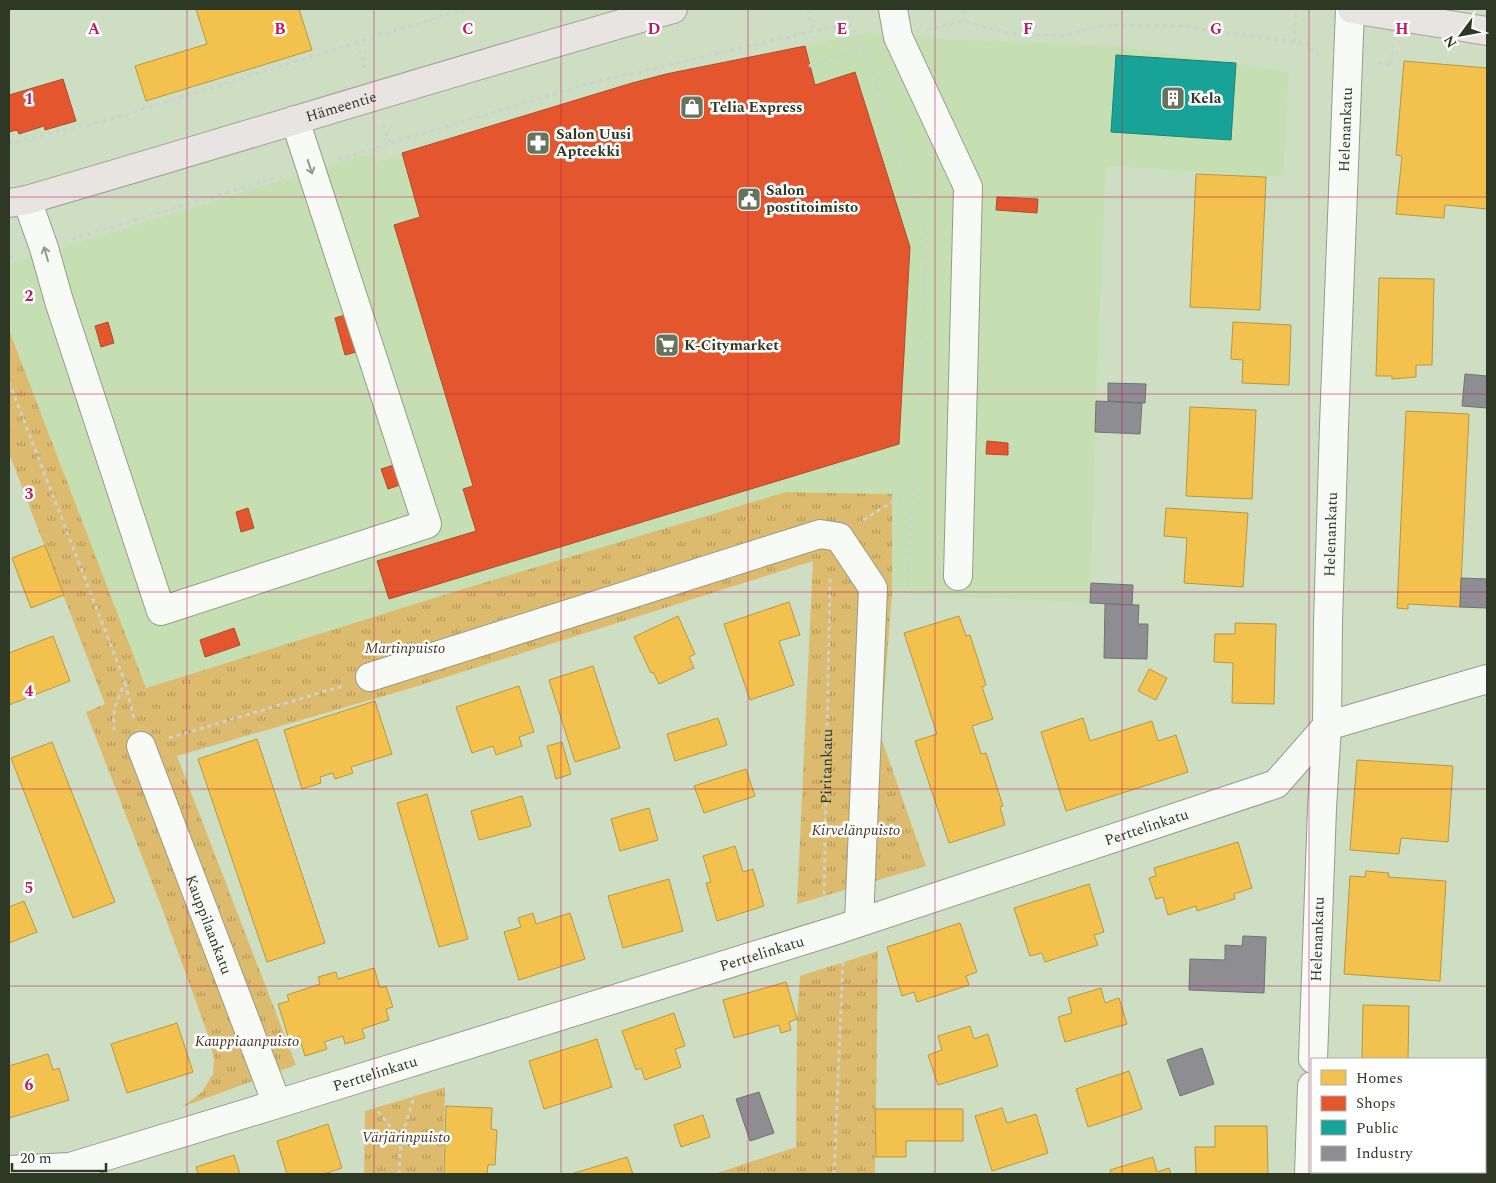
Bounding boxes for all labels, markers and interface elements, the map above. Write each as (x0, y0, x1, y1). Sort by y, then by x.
north arrow (1436, 10, 1486, 60)
text: A (88, 17, 101, 41)
text: B (274, 17, 286, 41)
text: C (462, 17, 474, 41)
text: D (648, 17, 661, 41)
text: E (837, 17, 847, 41)
text: F (1023, 17, 1033, 41)
text: G (1210, 17, 1222, 41)
text: H (1395, 17, 1409, 41)
text: N (1438, 31, 1462, 52)
street label: Hämeentie (303, 85, 379, 128)
building icon: Kela (1160, 85, 1186, 111)
text: 1 (25, 87, 33, 111)
place label: Kela (1190, 87, 1222, 110)
street label: Helenankatu (1332, 87, 1358, 173)
shop icon: Telia Express (679, 94, 705, 120)
place label: Telia Express (710, 96, 803, 119)
place label: Salon Uusi Apteekki (556, 123, 631, 163)
pharmacy icon: Salon Uusi Apteekki (525, 130, 551, 156)
one-way arrow (306, 158, 316, 174)
place label: Salon postitoimisto (766, 179, 858, 219)
public building icon: Salon postitoimisto (736, 186, 762, 212)
one-way arrow (40, 247, 50, 263)
text: 2 (25, 284, 34, 308)
supermarket icon: K-Citymarket (654, 332, 680, 358)
place label: K-Citymarket (684, 334, 779, 357)
text: 3 (25, 482, 34, 506)
street label: Helenankatu (1318, 491, 1343, 577)
park label: Martinpuisto (365, 637, 445, 660)
text: 4 (25, 679, 34, 703)
street label: Piritankatu (814, 728, 839, 804)
street label: Perttelinkatu (1101, 802, 1192, 852)
park label: Kirvelänpuisto (812, 819, 901, 842)
street label: Kauppilaankatu (179, 871, 238, 978)
text: 5 (25, 876, 33, 900)
street label: Helenankatu (1304, 896, 1330, 982)
street label: Perttelinkatu (717, 929, 807, 977)
park label: Kauppiaanpuisto (195, 1030, 299, 1053)
street label: Perttelinkatu (330, 1050, 420, 1098)
legend (1311, 1058, 1486, 1173)
text: Homes (1356, 1067, 1403, 1090)
text: 6 (25, 1073, 34, 1097)
text: Shops (1356, 1092, 1396, 1115)
text: Public (1356, 1117, 1399, 1140)
park label: Värjärinpuisto (362, 1126, 450, 1149)
scale bar (12, 1140, 106, 1172)
text: Industry (1356, 1142, 1413, 1165)
text: 20 m (20, 1147, 52, 1170)

